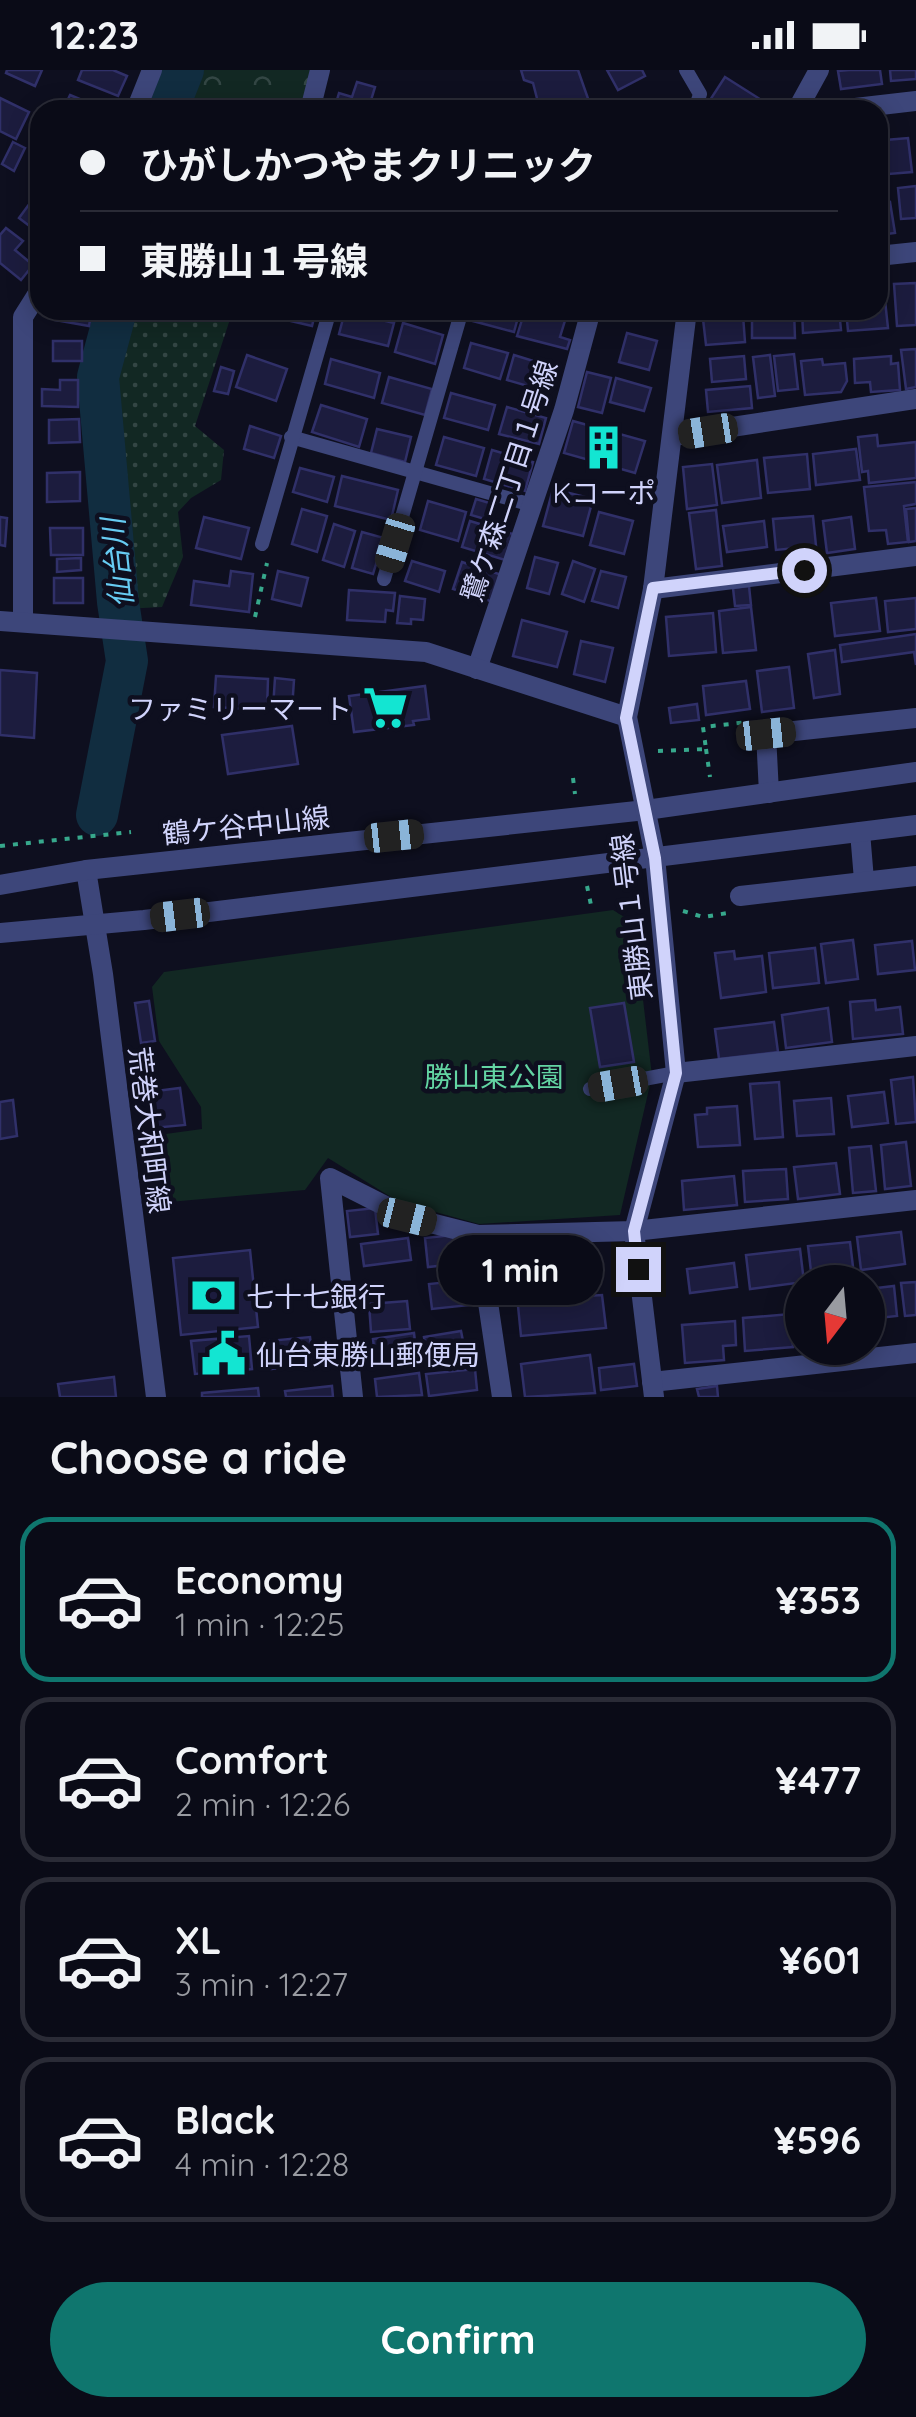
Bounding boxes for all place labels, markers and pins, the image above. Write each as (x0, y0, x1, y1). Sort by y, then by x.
building icon: Kコーポ (580, 423, 628, 471)
place label: Kコーポ (553, 475, 655, 510)
supermarket icon: ファミリーマート (361, 684, 409, 732)
place label: ファミリーマート (128, 691, 352, 726)
bank icon: 七十七銀行 (189, 1272, 237, 1320)
place label: 七十七銀行 (246, 1279, 386, 1314)
public building icon: 仙台東勝山郵便局 (199, 1330, 247, 1378)
place label: 仙台東勝山郵便局 (256, 1337, 480, 1372)

